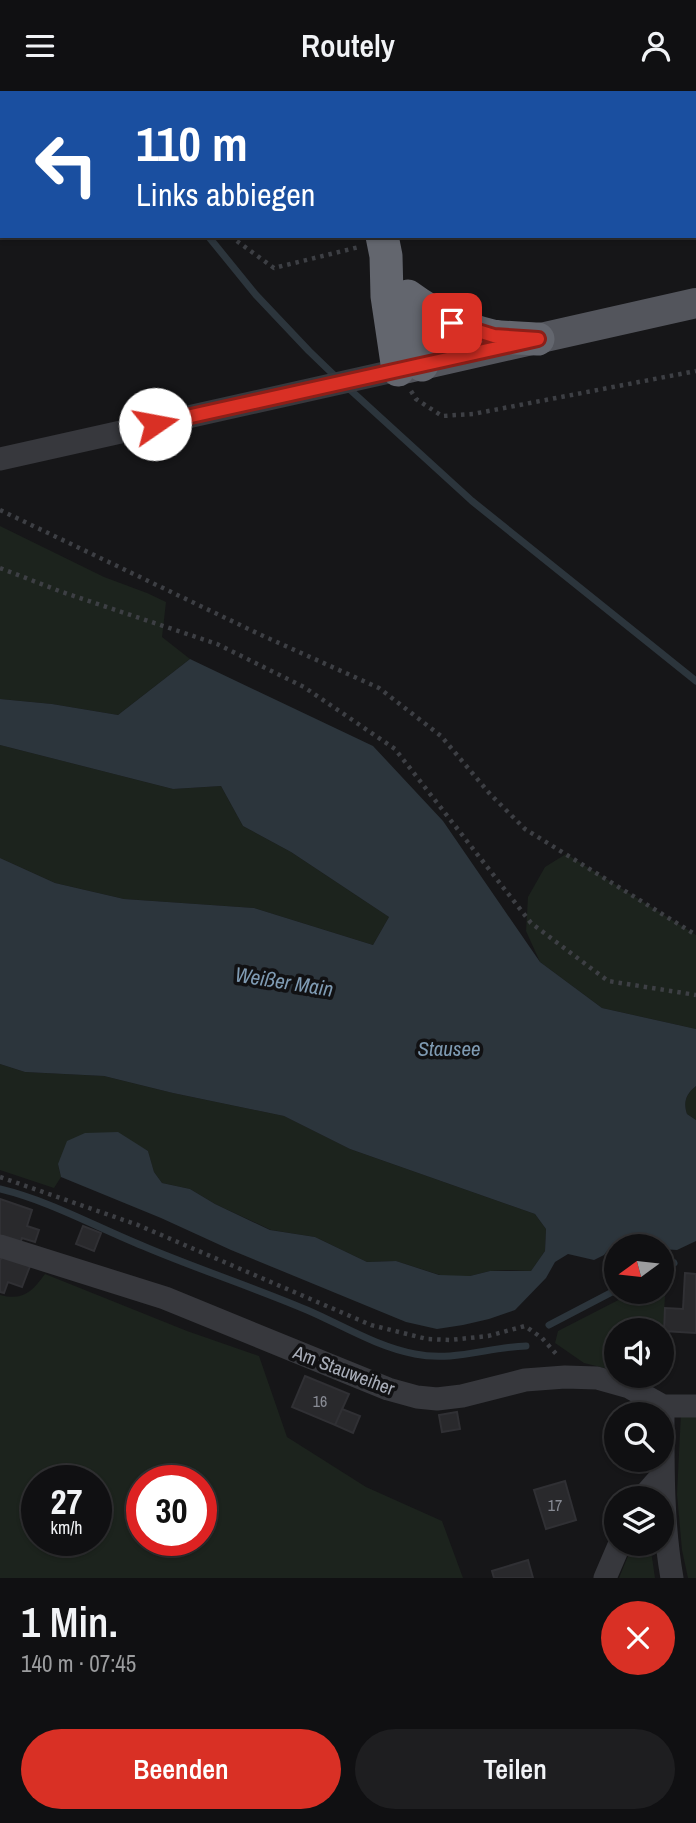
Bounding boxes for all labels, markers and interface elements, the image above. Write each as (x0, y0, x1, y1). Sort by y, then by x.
text: Routely (301, 24, 395, 67)
icon: menu (21, 27, 59, 65)
icon: person (637, 27, 675, 65)
text: 110 m (136, 110, 248, 176)
icon: left (21, 119, 112, 210)
text: Links abbiegen (136, 173, 315, 216)
pin (422, 293, 482, 353)
icon: arrive (433, 304, 471, 342)
position arrow (118, 387, 192, 461)
water label: Weißer Main (233, 959, 335, 1004)
water label: Stausee (417, 1034, 481, 1063)
north arrow (604, 1234, 674, 1304)
map controls (604, 1234, 674, 1556)
button: sound (604, 1318, 674, 1388)
street label: Am Stauweiher (289, 1338, 399, 1402)
house number: 16 (313, 1390, 327, 1412)
button: search (604, 1402, 674, 1472)
speed limit sign: 30 (126, 1465, 217, 1556)
text: 27 (51, 1478, 82, 1525)
button: layers (604, 1486, 674, 1556)
house number: 17 (548, 1494, 562, 1516)
text: km/h (51, 1515, 83, 1540)
text: 1 Min. (21, 1594, 118, 1650)
button: close (601, 1601, 675, 1675)
text: 140 m · 07:45 (21, 1648, 136, 1679)
button: Beenden (21, 1729, 341, 1809)
button: Teilen (355, 1729, 675, 1809)

